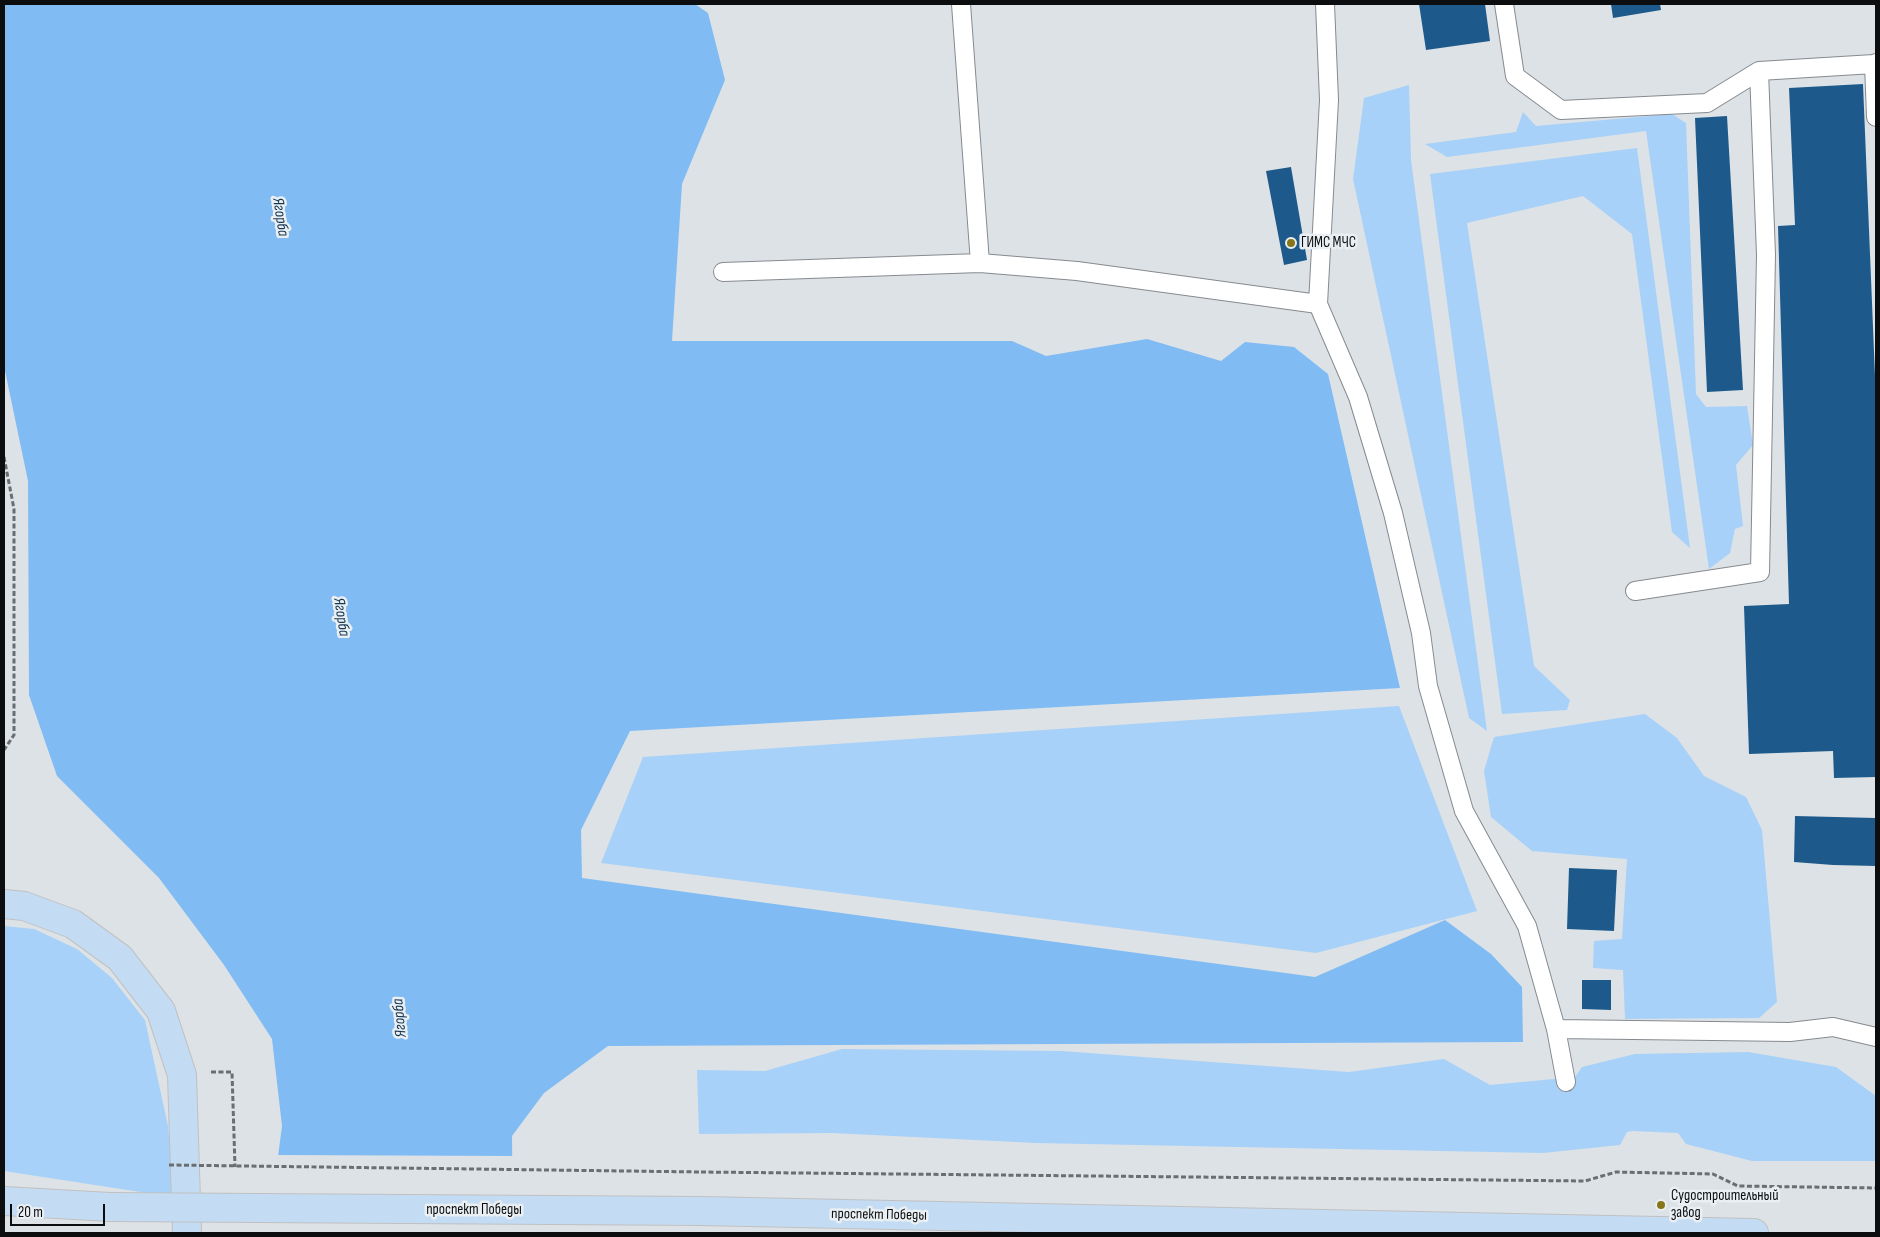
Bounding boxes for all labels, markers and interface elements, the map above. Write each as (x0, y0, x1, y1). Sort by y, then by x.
water label: Ягорба (267, 196, 293, 238)
place label: ГИМС МЧС (1301, 234, 1356, 252)
marker: ГИМС МЧС (1285, 237, 1297, 249)
water label: Ягорба (328, 596, 354, 638)
water label: Ягорба (389, 998, 411, 1038)
place label: Судостроительный завод (1671, 1187, 1778, 1222)
scale bar (12, 1194, 108, 1226)
marker: Судостроительный завод (1655, 1199, 1667, 1211)
street label: проспект Победы (426, 1201, 522, 1219)
text: 20 m (18, 1203, 43, 1222)
street label: проспект Победы (831, 1205, 927, 1225)

